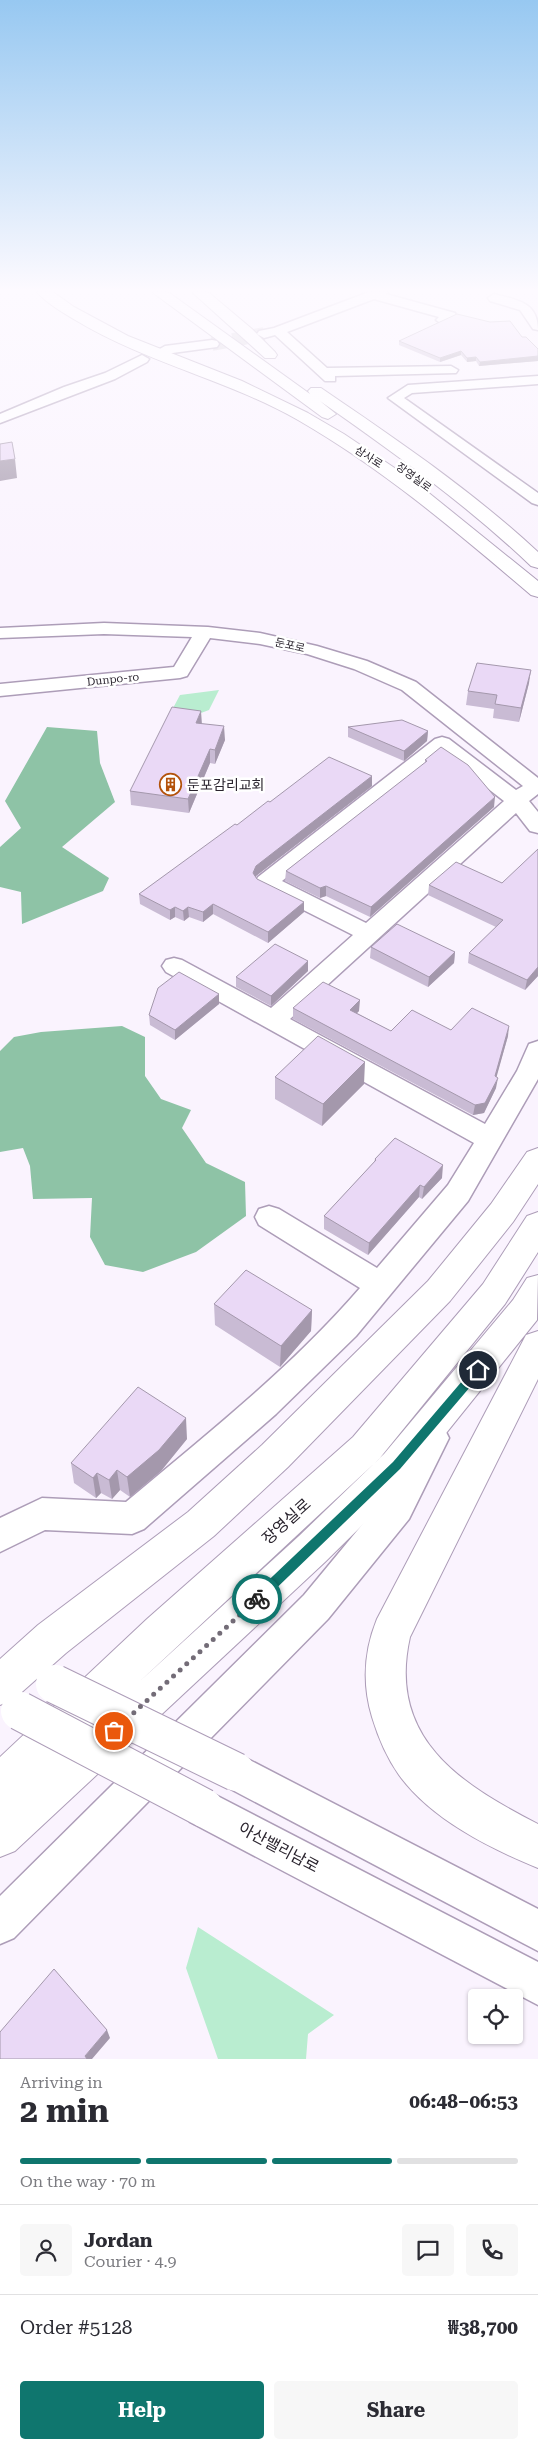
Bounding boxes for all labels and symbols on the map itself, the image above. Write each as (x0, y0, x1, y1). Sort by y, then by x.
street label: 삼사로 (352, 444, 385, 471)
street label: 장영실로 (394, 460, 434, 495)
street label: 둔포로 (274, 636, 306, 655)
street label: Dunpo-ro (86, 670, 140, 689)
building icon: 둔포감리교회 (159, 773, 183, 797)
place label: 둔포감리교회 (187, 777, 264, 793)
pin (457, 1349, 499, 1391)
street label: 장영실로 (258, 1494, 315, 1548)
courier (232, 1574, 282, 1624)
pin (93, 1710, 135, 1752)
street label: 아산밸리남로 (235, 1818, 322, 1877)

